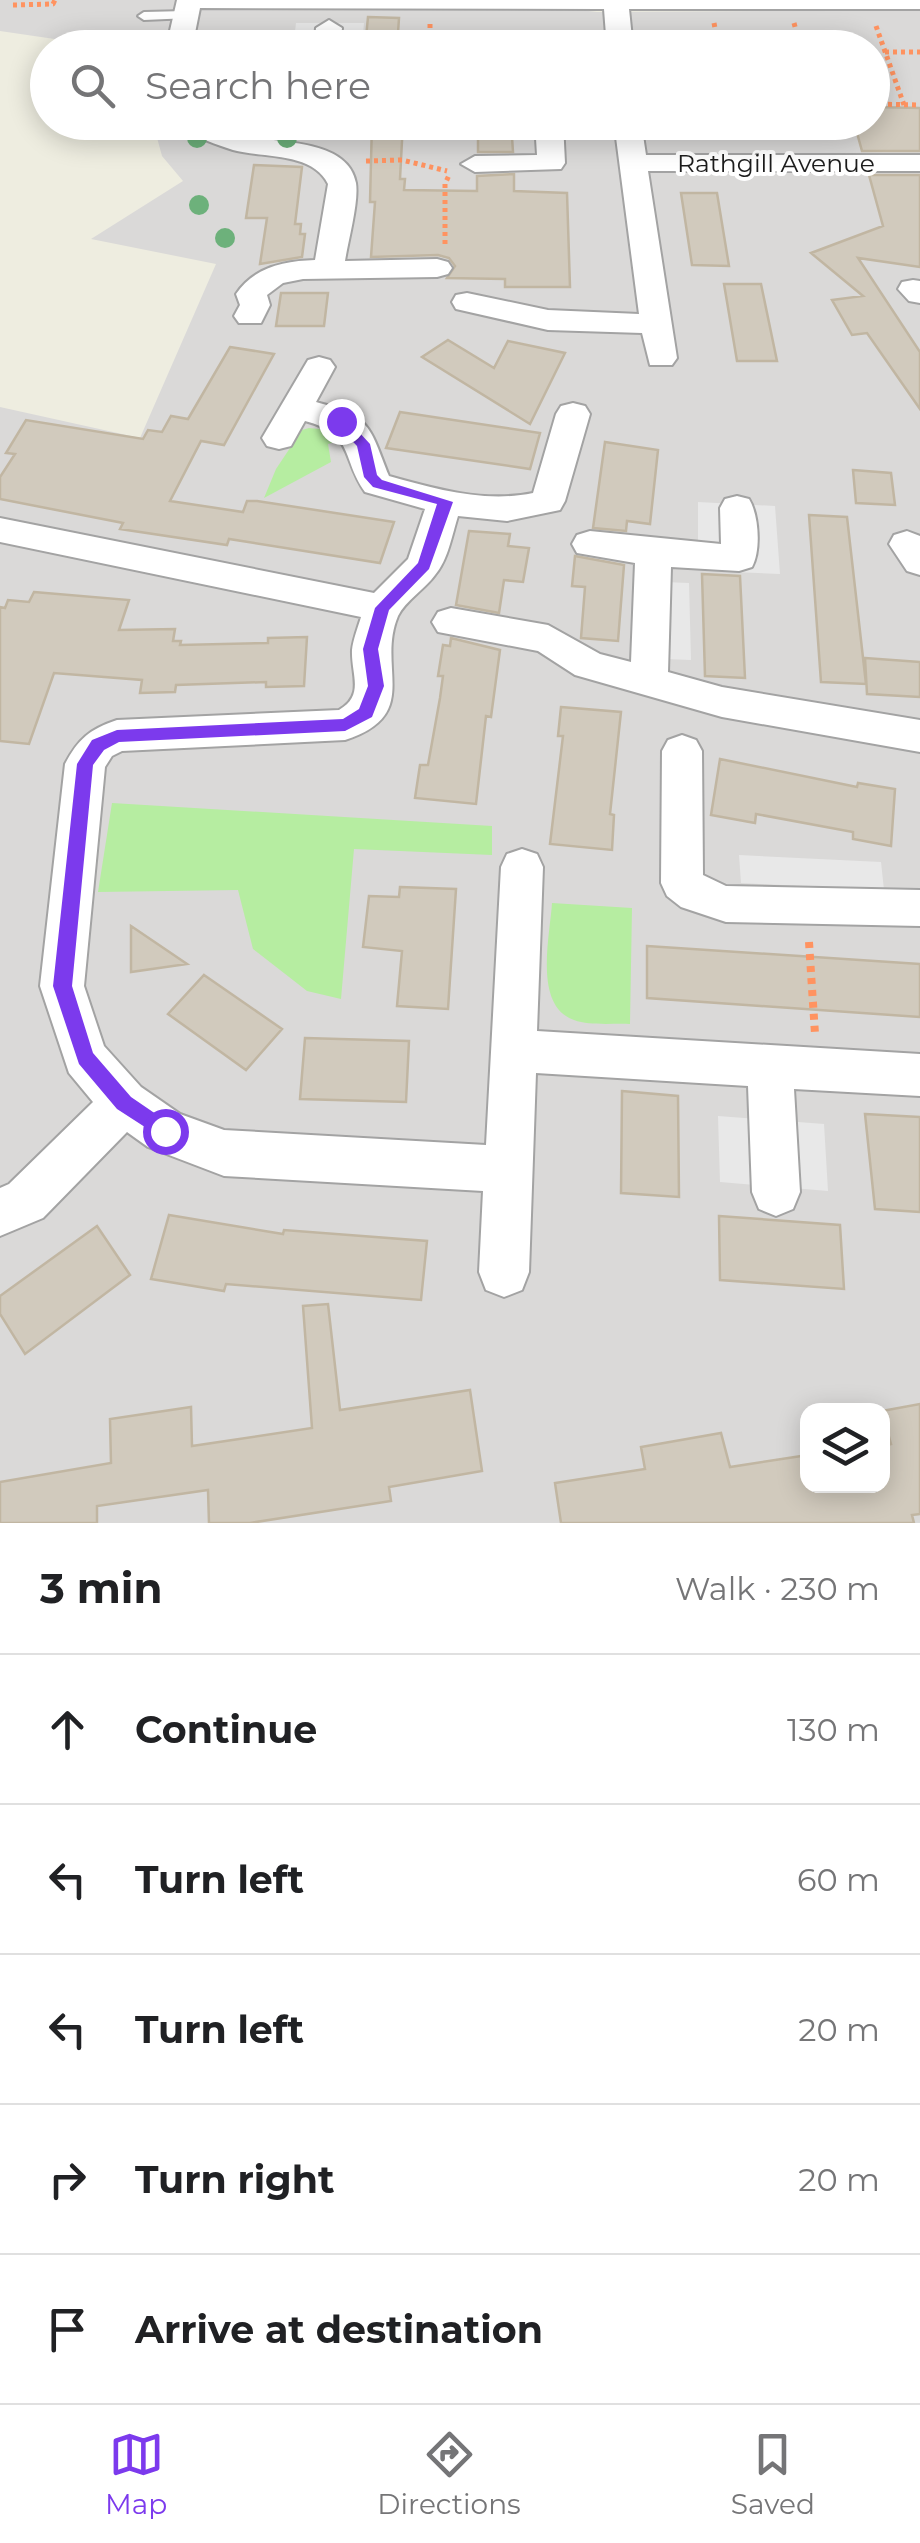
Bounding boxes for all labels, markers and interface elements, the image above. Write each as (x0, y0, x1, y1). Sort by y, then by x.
search box (30, 30, 890, 140)
icon: search (65, 58, 120, 113)
text: Search here (145, 62, 371, 109)
street label: Rathgill Avenue (677, 148, 875, 178)
route end (319, 399, 365, 445)
route start (143, 1109, 189, 1155)
map controls (800, 1403, 890, 1493)
button: layers (800, 1403, 890, 1493)
text: 3 min (40, 1562, 162, 1614)
text: Walk · 230 m (675, 1569, 880, 1608)
icon: ahead (40, 1702, 95, 1757)
text: Continue (135, 1706, 317, 1753)
text: 130 m (787, 1710, 880, 1749)
icon: left (40, 1852, 95, 1907)
text: Turn left (135, 1856, 304, 1903)
text: 60 m (797, 1860, 880, 1899)
icon: left (40, 2002, 95, 2057)
text: Turn left (135, 2006, 304, 2053)
text: 20 m (798, 2010, 880, 2049)
icon: right (40, 2152, 95, 2207)
text: Turn right (135, 2156, 334, 2203)
text: 20 m (798, 2160, 880, 2199)
icon: arrive (40, 2302, 95, 2357)
text: Arrive at destination (135, 2306, 543, 2353)
tab: Map (105, 2427, 167, 2521)
tab: Directions (377, 2427, 521, 2521)
tab: Saved (731, 2427, 815, 2521)

